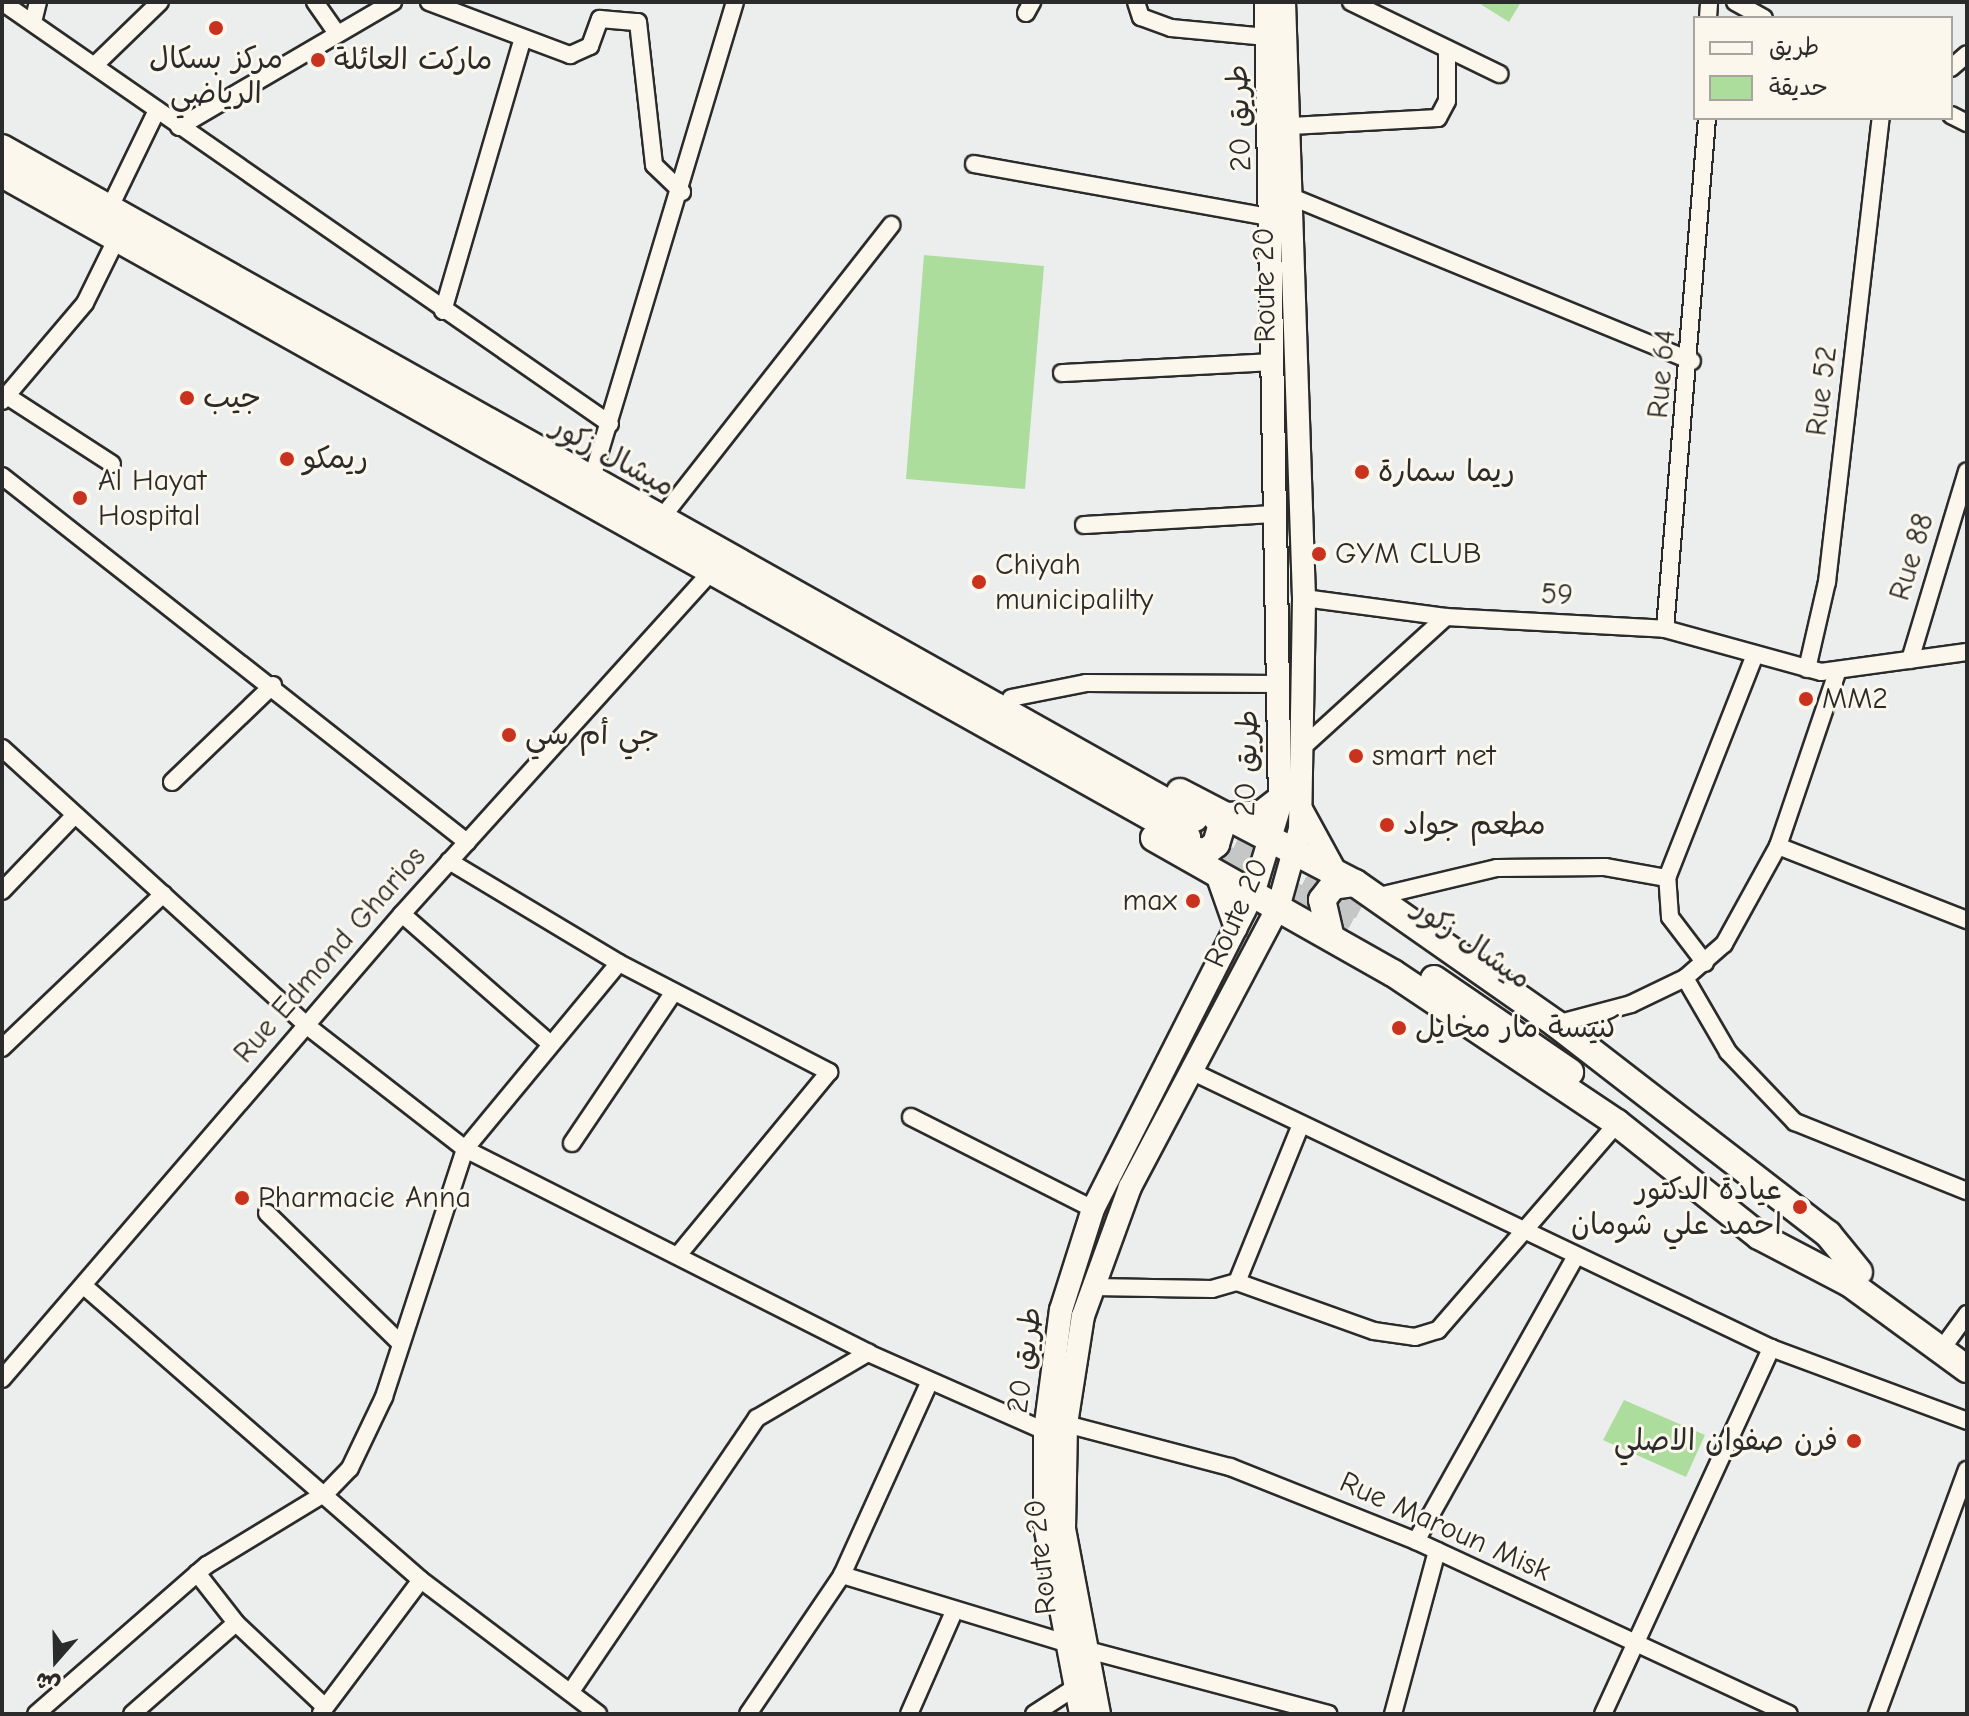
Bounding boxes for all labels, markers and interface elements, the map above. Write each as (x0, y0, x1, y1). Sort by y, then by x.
legend (1693, 16, 1953, 120)
marker: مركز بسكال الرياضي (207, 19, 225, 37)
text: طريق (1769, 33, 1819, 61)
place label: مركز بسكال الرياضي (149, 41, 283, 112)
place label: ماركت العائلة (334, 42, 492, 78)
marker: ماركت العائلة (309, 51, 327, 69)
street label: طريق 20 (1220, 64, 1260, 172)
text: حديقة (1769, 73, 1828, 101)
street label: Route 20 (1246, 227, 1284, 343)
street label: Rue 64 (1640, 328, 1684, 420)
street label: Rue 52 (1799, 344, 1845, 438)
place label: جيب (203, 380, 261, 416)
marker: جيب (178, 389, 196, 407)
street label: ميشال زكور (545, 409, 681, 505)
place label: ريمكو (303, 441, 368, 477)
marker: ريمكو (278, 450, 296, 468)
place label: ريما سمارة (1378, 454, 1515, 490)
place label: Al Hayat Hospital (98, 463, 206, 534)
marker: ريما سمارة (1353, 463, 1371, 481)
marker: Al Hayat Hospital (69, 487, 91, 509)
street label: Rue 88 (1882, 509, 1942, 605)
place label: GYM CLUB (1335, 536, 1481, 572)
marker: GYM CLUB (1310, 545, 1328, 563)
place label: Chiyah municipalilty (995, 547, 1153, 618)
marker: Chiyah municipalilty (970, 573, 988, 591)
street label: 59 (1540, 576, 1574, 614)
place label: MM2 (1822, 681, 1888, 717)
marker: MM2 (1797, 690, 1815, 708)
street label: طريق 20 (1227, 709, 1267, 817)
place label: جي أم سي (525, 717, 660, 753)
marker: جي أم سي (500, 726, 518, 744)
place label: smart net (1372, 738, 1495, 774)
marker: smart net (1347, 747, 1365, 765)
place label: مطعم جواد (1403, 807, 1546, 843)
marker: مطعم جواد (1378, 816, 1396, 834)
street label: Rue Edmond Gharios (226, 839, 434, 1071)
street label: Route 20 (1197, 853, 1277, 973)
place label: max (1123, 883, 1177, 919)
street label: ميشال زكور (1406, 891, 1538, 997)
marker: max (1184, 892, 1202, 910)
place label: كنيسة مار مخايل (1415, 1010, 1620, 1046)
marker: كنيسة مار مخايل (1390, 1019, 1408, 1037)
place label: عيادة الدكتور احمد علي شومان (1571, 1172, 1782, 1242)
place label: Pharmacie Anna (258, 1180, 471, 1216)
marker: Pharmacie Anna (233, 1189, 251, 1207)
marker: عيادة الدكتور احمد علي شومان (1789, 1196, 1811, 1218)
street label: طريق 20 (1000, 1305, 1050, 1415)
place label: فرن صفوان الاصلي (1614, 1423, 1838, 1459)
marker: فرن صفوان الاصلي (1845, 1432, 1863, 1450)
street label: Rue Maroun Misk (1334, 1464, 1556, 1590)
street label: Route 20 (1017, 1498, 1065, 1616)
north arrow (16, 1620, 96, 1700)
text: ش (32, 1666, 64, 1699)

